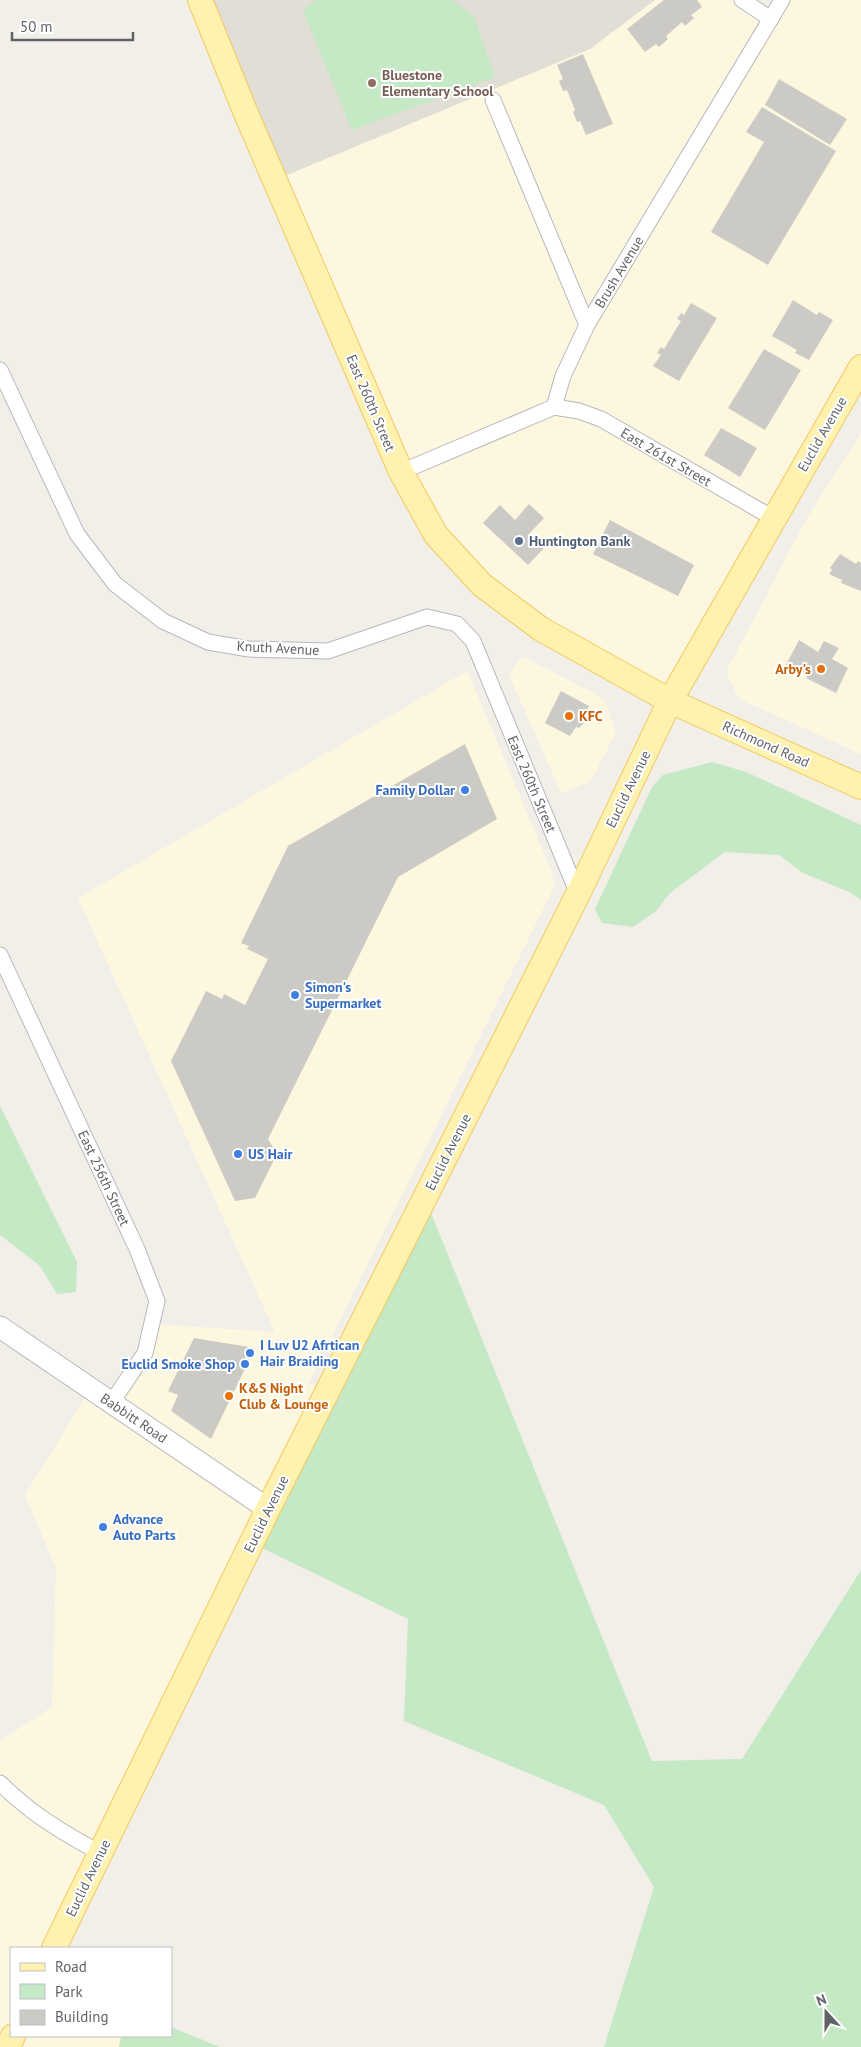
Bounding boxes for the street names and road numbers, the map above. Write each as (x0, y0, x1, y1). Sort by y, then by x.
street label: Brush Avenue (590, 233, 648, 311)
street label: East 260th Street (342, 352, 400, 454)
street label: Euclid Avenue (793, 393, 851, 475)
street label: East 261st Street (617, 424, 715, 490)
street label: Knuth Avenue (236, 637, 320, 659)
street label: Richmond Road (720, 717, 812, 771)
street label: East 260th Street (503, 733, 561, 835)
street label: Euclid Avenue (602, 747, 654, 831)
street label: Euclid Avenue (421, 1111, 475, 1193)
street label: East 256th Street (74, 1127, 134, 1229)
street label: Babbitt Road (97, 1389, 171, 1447)
street label: Euclid Avenue (240, 1472, 292, 1556)
street label: Euclid Avenue (62, 1836, 114, 1920)

